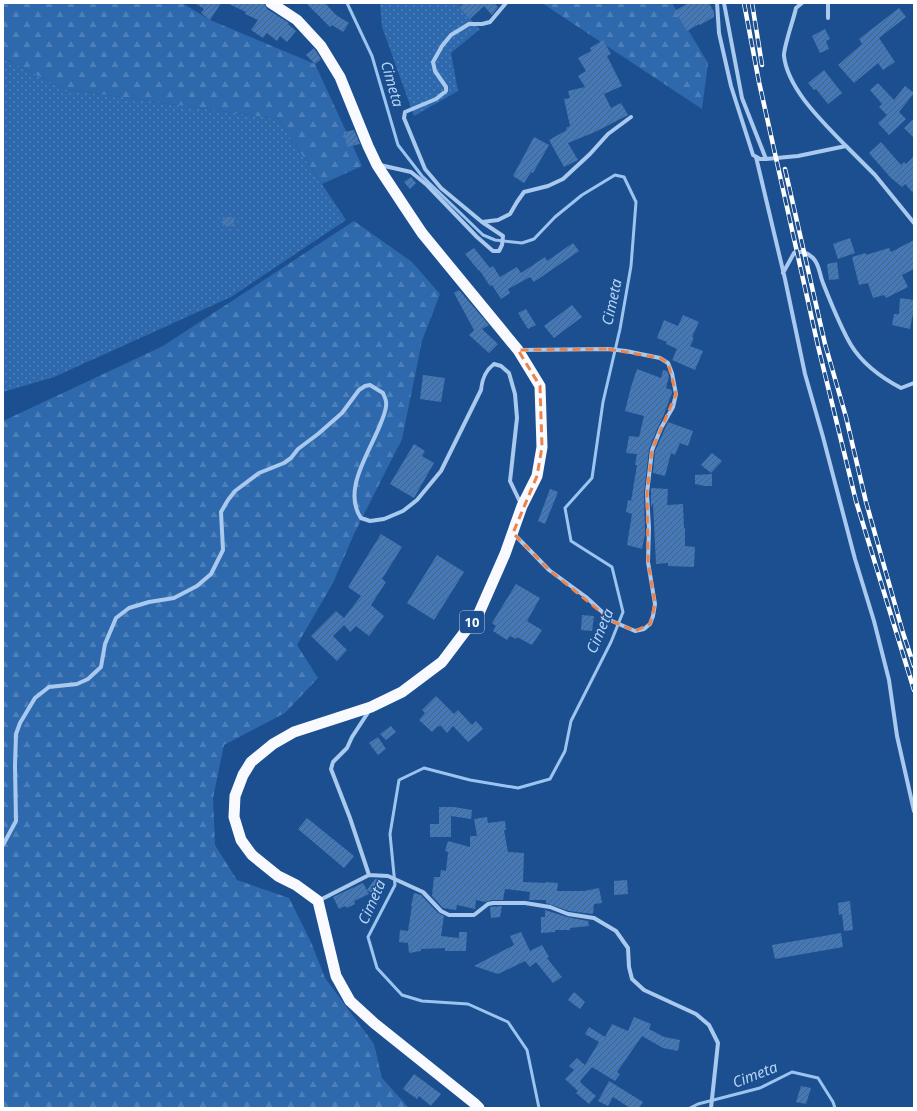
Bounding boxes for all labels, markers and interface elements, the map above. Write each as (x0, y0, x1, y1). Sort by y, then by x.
water label: Cimeta (377, 58, 409, 109)
water label: Cimeta (596, 276, 626, 327)
water label: Cimeta (581, 605, 618, 656)
road number: 10 (460, 611, 484, 633)
water label: Cimeta (352, 876, 390, 927)
water label: Cimeta (729, 1056, 781, 1092)

